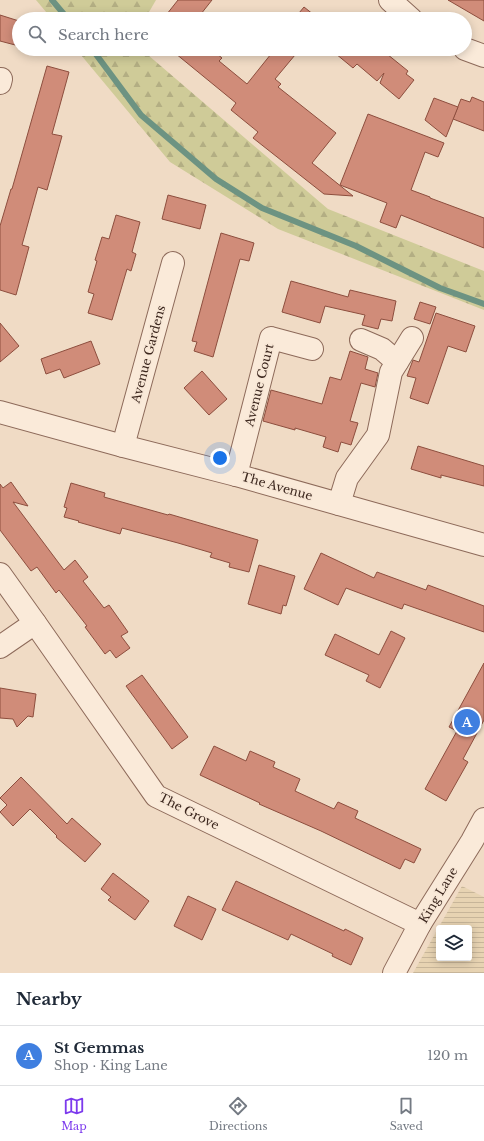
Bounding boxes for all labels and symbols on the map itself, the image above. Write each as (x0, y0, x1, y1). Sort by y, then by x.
street label: Avenue Gardens (127, 304, 168, 405)
street label: Avenue Court (241, 342, 277, 429)
your location (210, 448, 230, 468)
street label: The Avenue (240, 469, 314, 503)
pin: A (454, 707, 480, 737)
street label: The Grove (156, 789, 222, 833)
street label: King Lane (415, 864, 461, 926)

